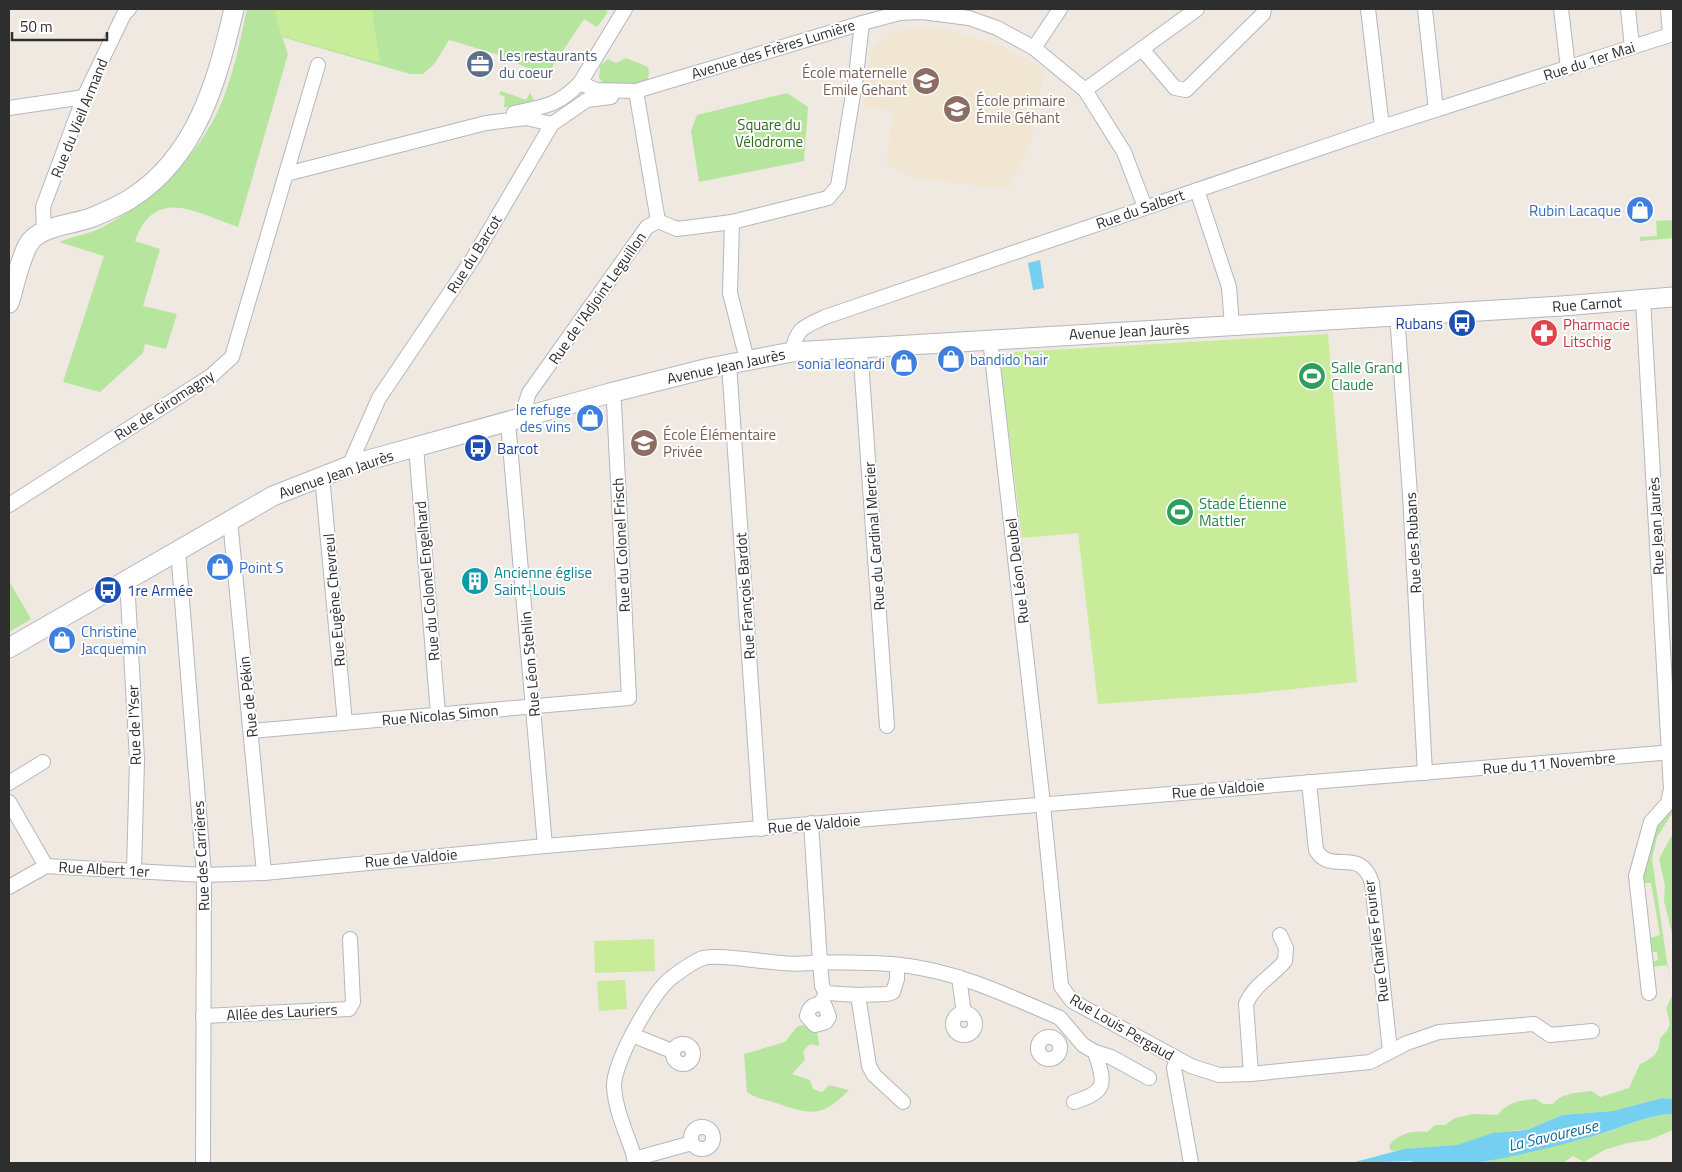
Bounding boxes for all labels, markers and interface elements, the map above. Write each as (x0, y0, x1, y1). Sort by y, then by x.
scale bar (12, 10, 108, 42)
street label: Avenue des Frères Lumière (688, 13, 858, 85)
text: 50 m (20, 15, 53, 38)
street label: Rue du 1er Mai (1540, 35, 1638, 87)
place label: Les restaurants du coeur (499, 44, 597, 84)
office icon: Les restaurants du coeur (465, 49, 495, 79)
street label: Rue du Vieil Armand (45, 55, 113, 181)
place label: École maternelle Emile Gehant (802, 61, 908, 101)
school or university icon: École maternelle Emile Gehant (911, 66, 941, 96)
place label: École primaire Émile Géhant (976, 89, 1065, 129)
school or university icon: École primaire Émile Géhant (942, 94, 972, 124)
park label: Square du Vélodrome (735, 113, 803, 153)
street label: Rue du Salbert (1093, 183, 1188, 235)
shop icon: Rubin Lacaque (1625, 195, 1655, 225)
place label: Rubin Lacaque (1529, 199, 1621, 222)
street label: Rue du Barcot (441, 210, 508, 298)
street label: Rue de l'Adjoint Leguillon (543, 227, 651, 369)
street label: Rue Carnot (1551, 290, 1623, 318)
bus stop icon: Rubans (1447, 308, 1477, 338)
place label: Rubans (1395, 312, 1443, 335)
place label: Pharmacie Litschig (1563, 313, 1630, 353)
street label: Avenue Jean Jaurès (1068, 316, 1190, 346)
pharmacy icon: Pharmacie Litschig (1529, 318, 1559, 348)
street label: Avenue Jean Jaurès (665, 342, 787, 390)
shop icon: bandido hair (936, 344, 966, 374)
shop icon: sonia leonardi (889, 348, 919, 378)
place label: bandido hair (970, 348, 1048, 371)
place label: sonia leonardi (797, 352, 885, 375)
place label: Salle Grand Claude (1331, 356, 1402, 396)
sports icon: Salle Grand Claude (1297, 361, 1327, 391)
street label: Rue de Giromagny (109, 364, 219, 446)
place label: le refuge des vins (516, 398, 571, 438)
shop icon: le refuge des vins (575, 403, 605, 433)
place label: École Élémentaire Privée (663, 423, 776, 463)
school or university icon: École Élémentaire Privée (629, 428, 659, 458)
bus stop icon: Barcot (463, 433, 493, 463)
place label: Barcot (497, 437, 539, 460)
street label: Avenue Jean Jaurès (275, 444, 397, 504)
street label: Rue du Cardinal Mercier (857, 461, 891, 611)
street label: Rue Jean Jaurès (1642, 476, 1670, 576)
street label: Rue du Colonel Frisch (606, 477, 636, 613)
place label: Stade Étienne Mattler (1199, 492, 1287, 532)
street label: Rue des Rubans (1399, 492, 1427, 594)
sports icon: Stade Étienne Mattler (1165, 497, 1195, 527)
street label: Rue du Colonel Engelhard (409, 500, 445, 662)
street label: Rue Léon Deubel (999, 517, 1035, 625)
street label: Rue François Bardot (729, 531, 761, 660)
street label: Rue Eugène Chevreul (317, 533, 351, 667)
shop icon: Point S (205, 552, 235, 582)
place label: Point S (239, 556, 284, 579)
place label: Ancienne église Saint-Louis (494, 561, 592, 601)
building icon: Ancienne église Saint-Louis (460, 566, 490, 596)
bus stop icon: 1re Armée (93, 575, 123, 605)
place label: 1re Armée (127, 579, 193, 602)
street label: Rue Léon Stehlin (514, 610, 546, 718)
place label: Christine Jacquemin (81, 620, 147, 660)
shop icon: Christine Jacquemin (47, 625, 77, 655)
street label: Rue de Pékin (232, 655, 264, 739)
street label: Rue de l'Yser (121, 685, 147, 765)
street label: Rue Nicolas Simon (381, 698, 499, 732)
street label: Rue du 11 Novembre (1482, 746, 1616, 780)
street label: Rue de Valdoie (1171, 773, 1265, 805)
street label: Rue des Carrières (187, 800, 215, 912)
street label: Rue de Valdoie (767, 808, 861, 840)
street label: Rue de Valdoie (364, 842, 458, 874)
street label: Rue Albert 1er (58, 855, 150, 883)
street label: Rue Charles Fourier (1357, 879, 1395, 1003)
street label: Rue Louis Pergaud (1065, 988, 1179, 1066)
street label: Allée des Lauriers (226, 998, 338, 1026)
water label: La Savoureuse (1506, 1113, 1602, 1157)

